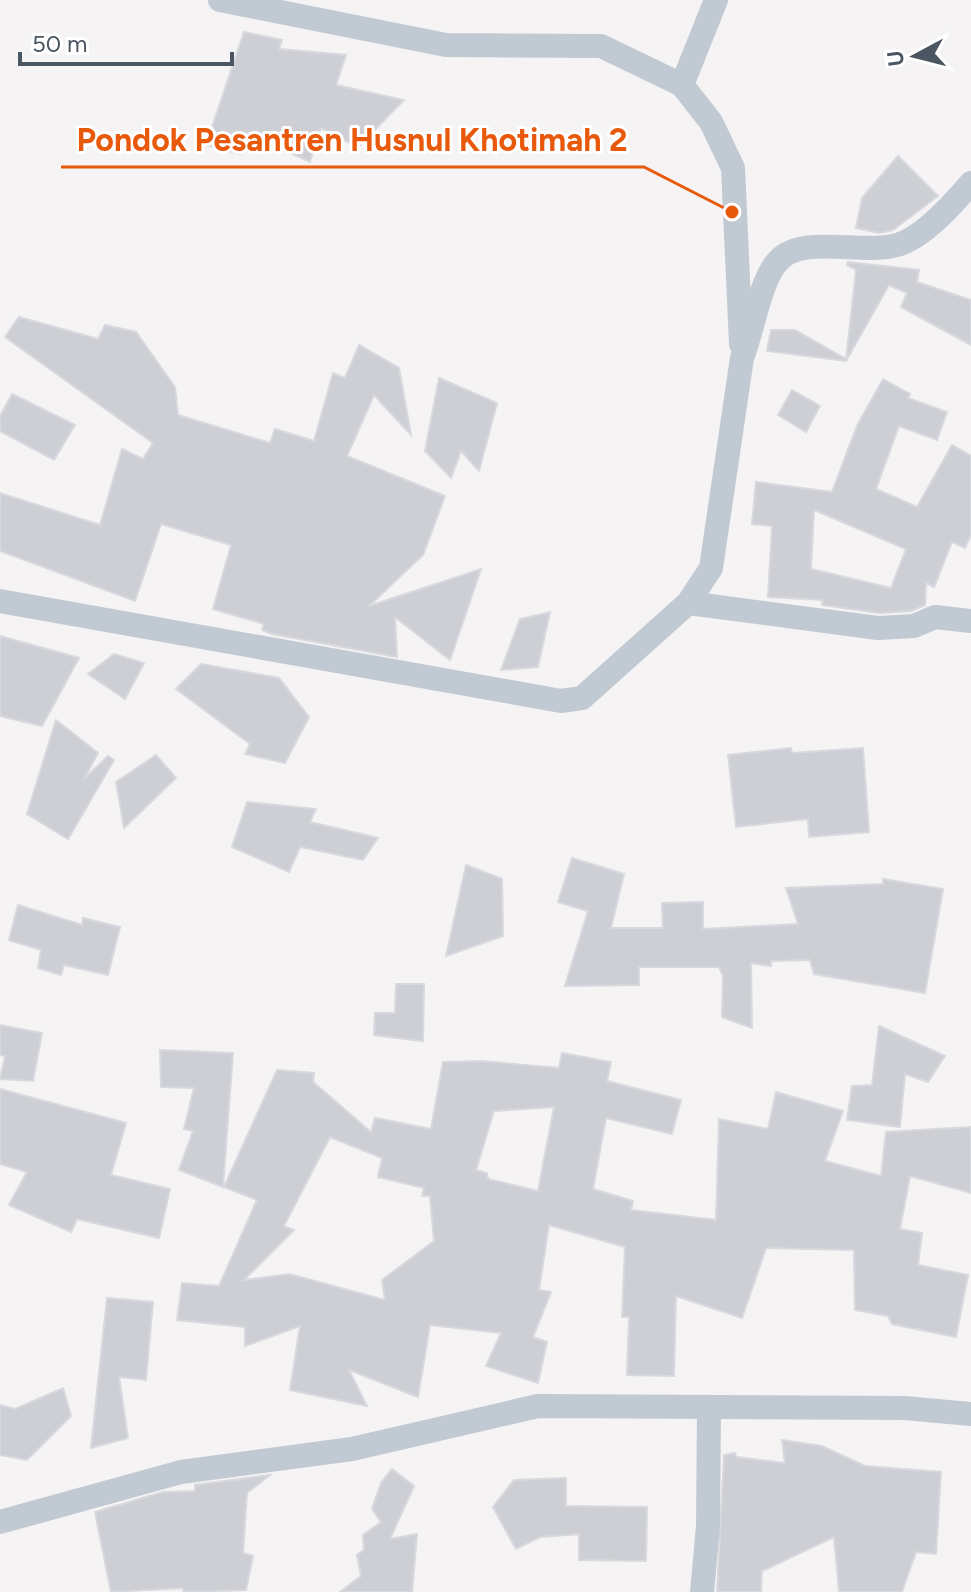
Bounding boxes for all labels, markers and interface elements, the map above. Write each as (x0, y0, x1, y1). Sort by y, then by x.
scale bar (20, 16, 232, 66)
north arrow (875, 16, 955, 96)
text: 50 m (32, 29, 88, 58)
text: U (881, 49, 910, 68)
callout: Pondok Pesantren Husnul Khotimah 2 (61, 111, 644, 167)
text: Pondok Pesantren Husnul Khotimah 2 (76, 121, 628, 159)

